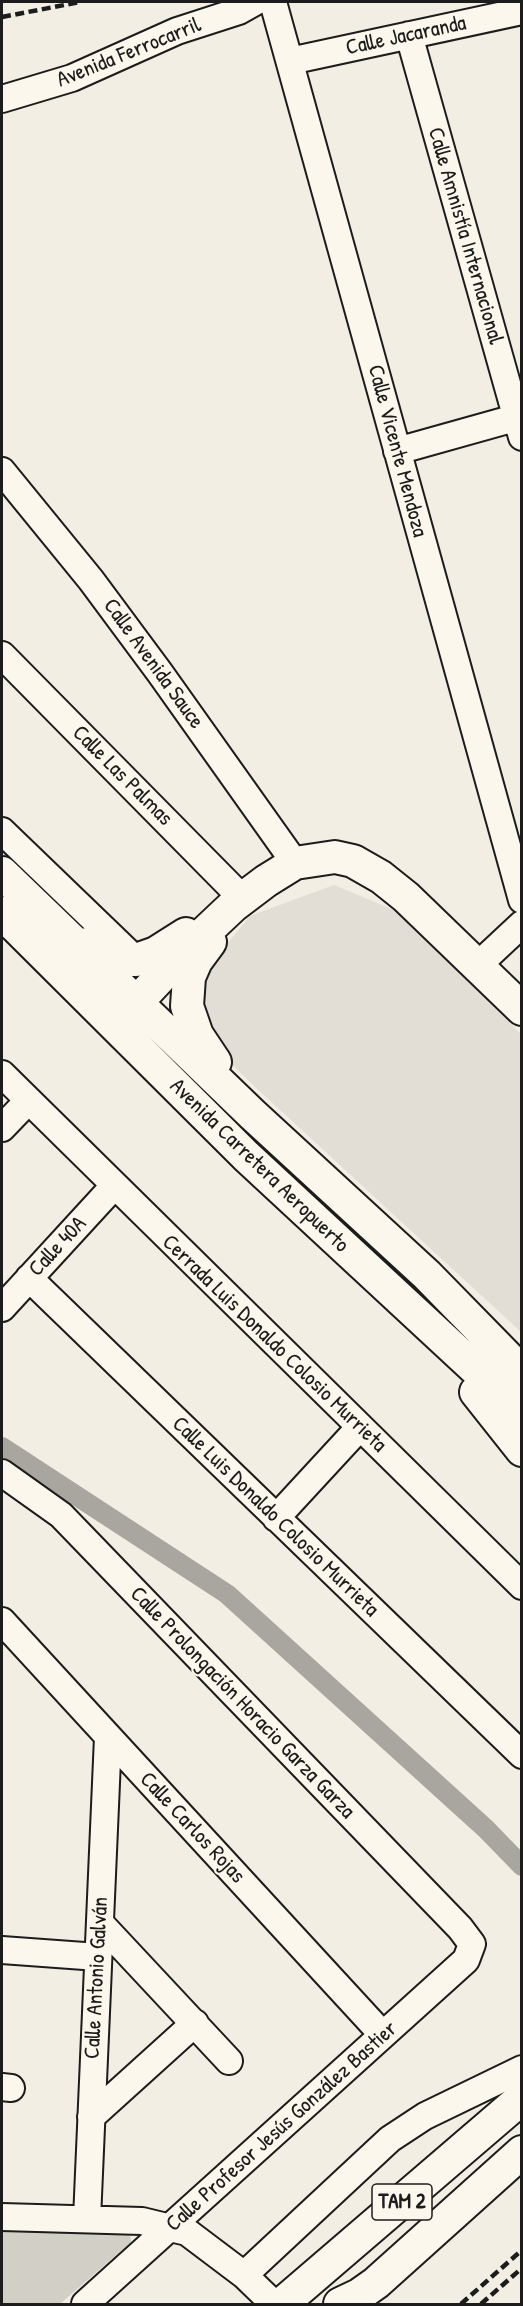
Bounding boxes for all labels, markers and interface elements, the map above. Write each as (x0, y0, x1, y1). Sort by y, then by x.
street label: Calle Jacaranda (344, 10, 468, 62)
street label: Avenida Ferrocarril (53, 12, 205, 94)
street label: Calle Amnistía Internacional (421, 124, 509, 348)
street label: Calle Vicente Mendoza (361, 362, 433, 540)
street label: Calle Avenida Sauce (97, 594, 209, 734)
street label: Calle Las Palmas (66, 720, 178, 832)
street label: Avenida Carretera Aeropuerto (164, 1073, 354, 1259)
street label: Calle 40A (24, 1211, 92, 1283)
street label: Cerrada Luis Donaldo Colosio Murrieta (156, 1230, 392, 1458)
street label: Calle Luis Donaldo Colosio Murrieta (166, 1411, 384, 1623)
street label: Calle Prolongación Horacio Garza Garza (124, 1581, 360, 1825)
street label: Calle Carlos Rojas (134, 1767, 250, 1889)
street label: Calle Antonio Galván (80, 1896, 114, 2060)
street label: Calle Profesor Jesús González Bastier (161, 2016, 403, 2238)
road number: TAM 2 (372, 2184, 432, 2220)

